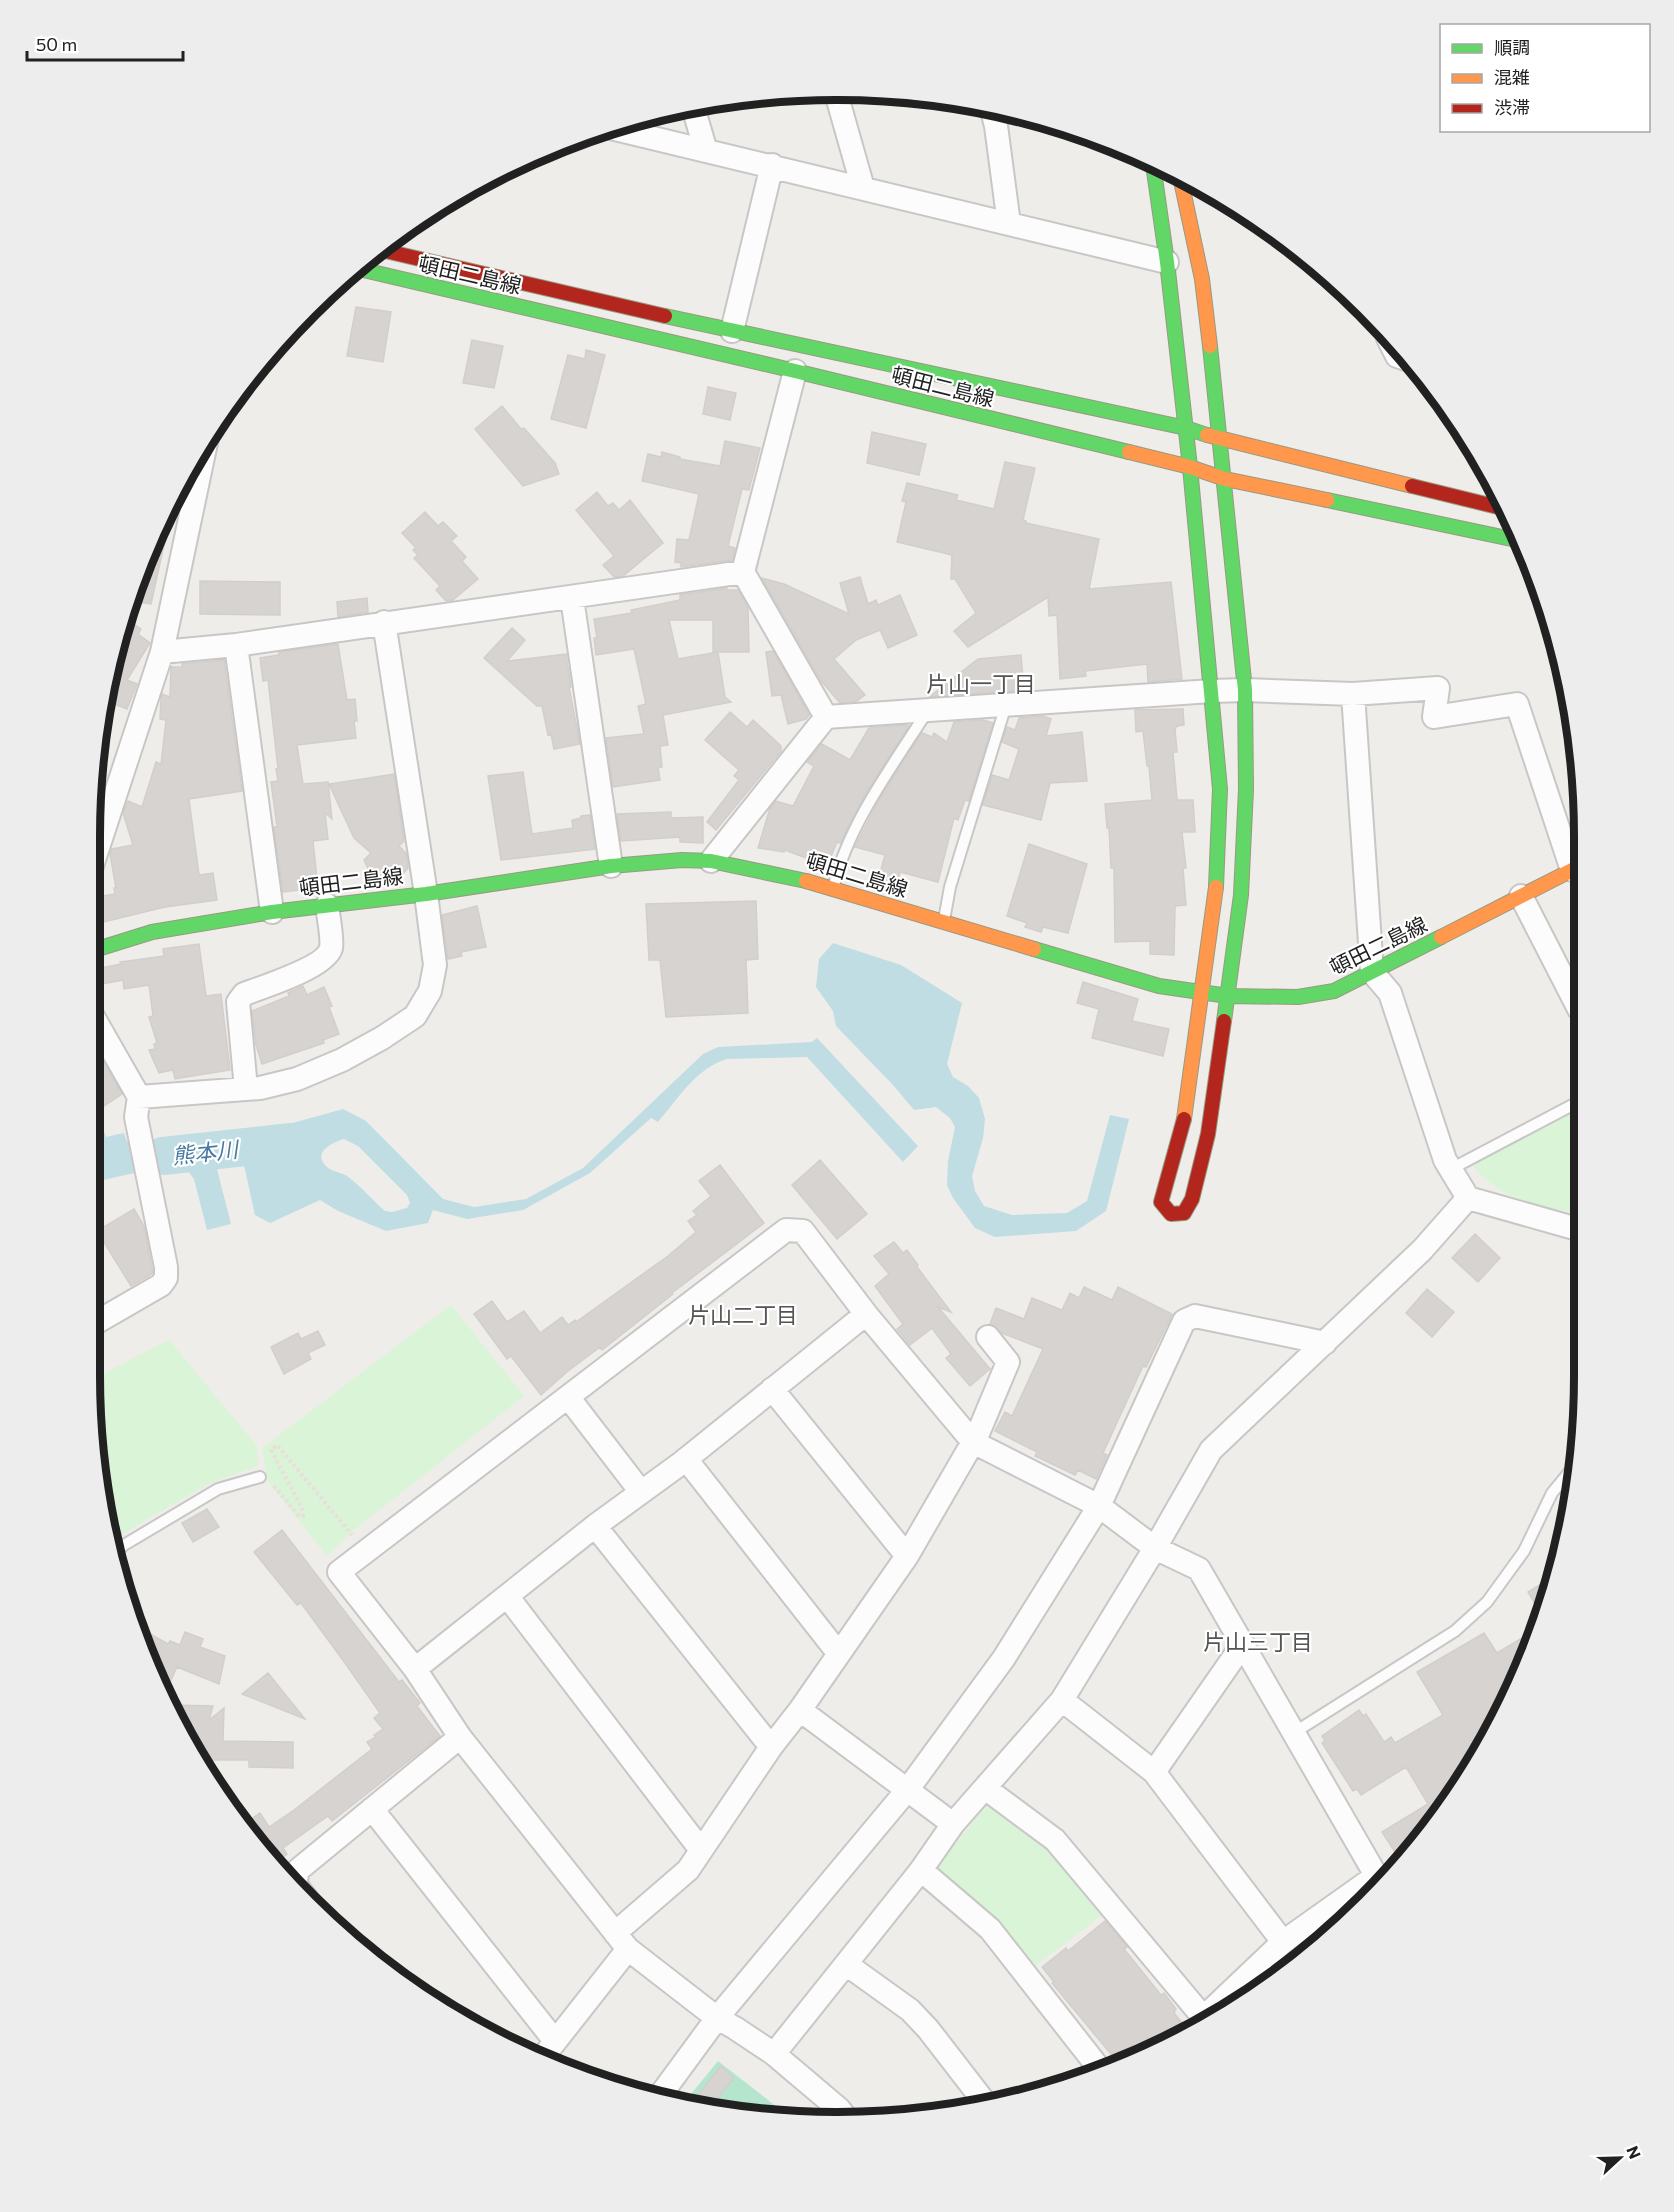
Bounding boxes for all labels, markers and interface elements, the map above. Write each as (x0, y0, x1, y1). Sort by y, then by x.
scale bar (27, 24, 183, 62)
legend (1440, 24, 1650, 132)
text: 50 m (36, 33, 77, 55)
text: 順調 (1494, 36, 1530, 58)
text: 混雑 (1494, 66, 1530, 88)
text: 渋滞 (1494, 96, 1530, 118)
street label: 頓田二島線 (416, 250, 524, 298)
street label: 頓田二島線 (889, 361, 997, 411)
district label: 片山一丁目 (926, 670, 1036, 697)
street label: 頓田二島線 (803, 847, 911, 901)
street label: 頓田二島線 (297, 862, 405, 900)
street label: 頓田二島線 (1325, 911, 1431, 979)
water label: 熊本川 (171, 1135, 241, 1169)
district label: 片山二丁目 (688, 1301, 798, 1328)
district label: 片山三丁目 (1203, 1628, 1313, 1655)
north arrow (1590, 2128, 1650, 2188)
text: N (1623, 2143, 1645, 2161)

